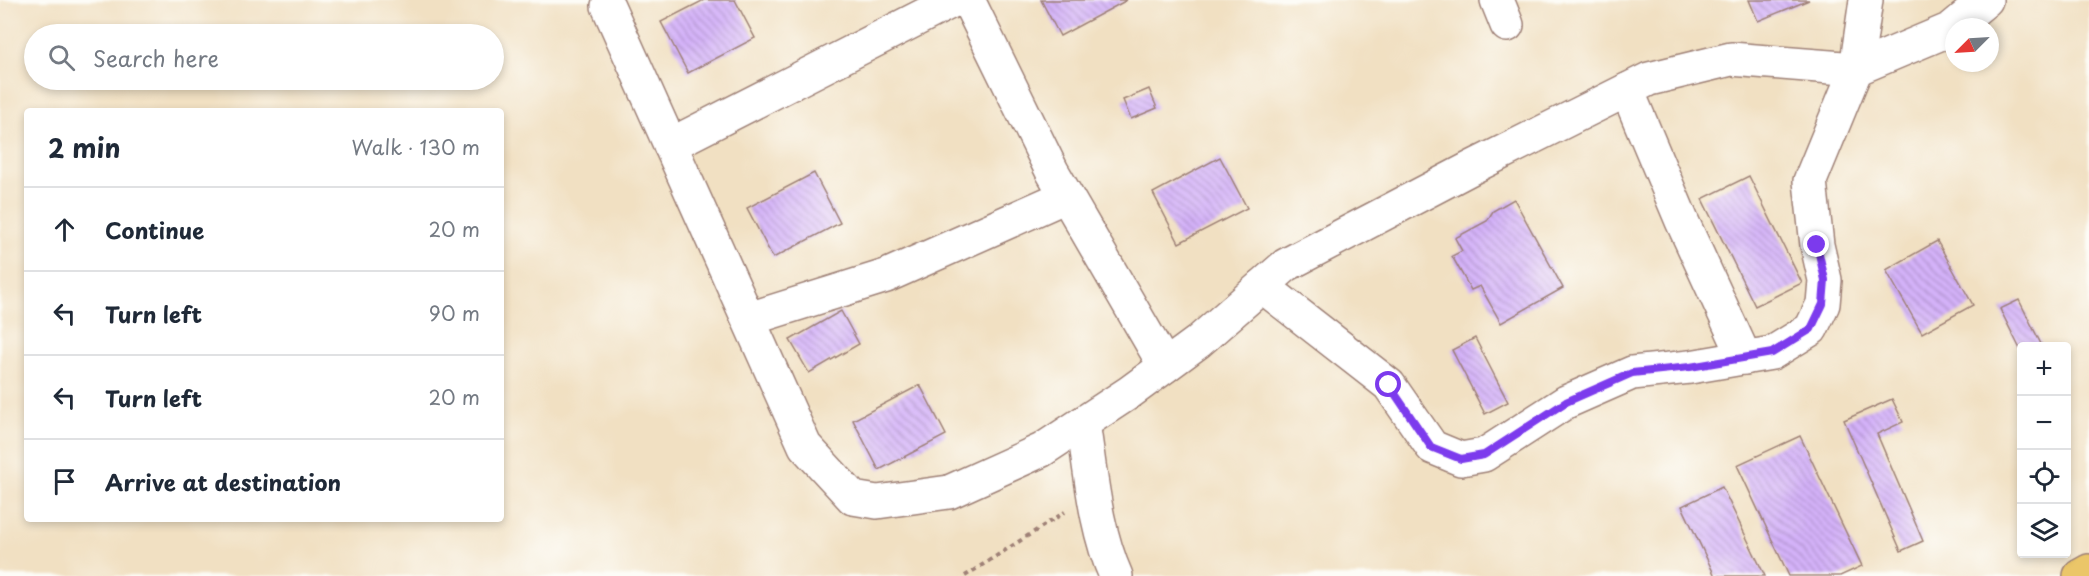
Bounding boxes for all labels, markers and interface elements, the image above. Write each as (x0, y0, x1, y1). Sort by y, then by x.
north arrow (1945, 18, 1999, 72)
search box (24, 24, 504, 90)
icon: search (45, 41, 78, 74)
text: Search here (93, 41, 219, 74)
text: 2 min (48, 128, 121, 167)
text: Walk · 130 m (352, 132, 480, 162)
icon: ahead (48, 213, 81, 246)
text: Continue (105, 213, 204, 246)
text: 20 m (428, 214, 480, 244)
route end (1803, 231, 1829, 257)
icon: left (48, 297, 81, 330)
text: Turn left (105, 297, 202, 330)
text: 90 m (429, 298, 480, 328)
map controls (2017, 342, 2071, 558)
button: + (2017, 342, 2071, 396)
route start (1375, 371, 1401, 397)
icon: left (48, 381, 81, 414)
text: Turn left (105, 381, 202, 414)
text: 20 m (428, 382, 480, 412)
button: − (2017, 396, 2071, 450)
button: locate (2017, 450, 2071, 504)
icon: arrive (48, 465, 81, 498)
text: Arrive at destination (105, 465, 341, 498)
button: layers (2017, 504, 2071, 558)

